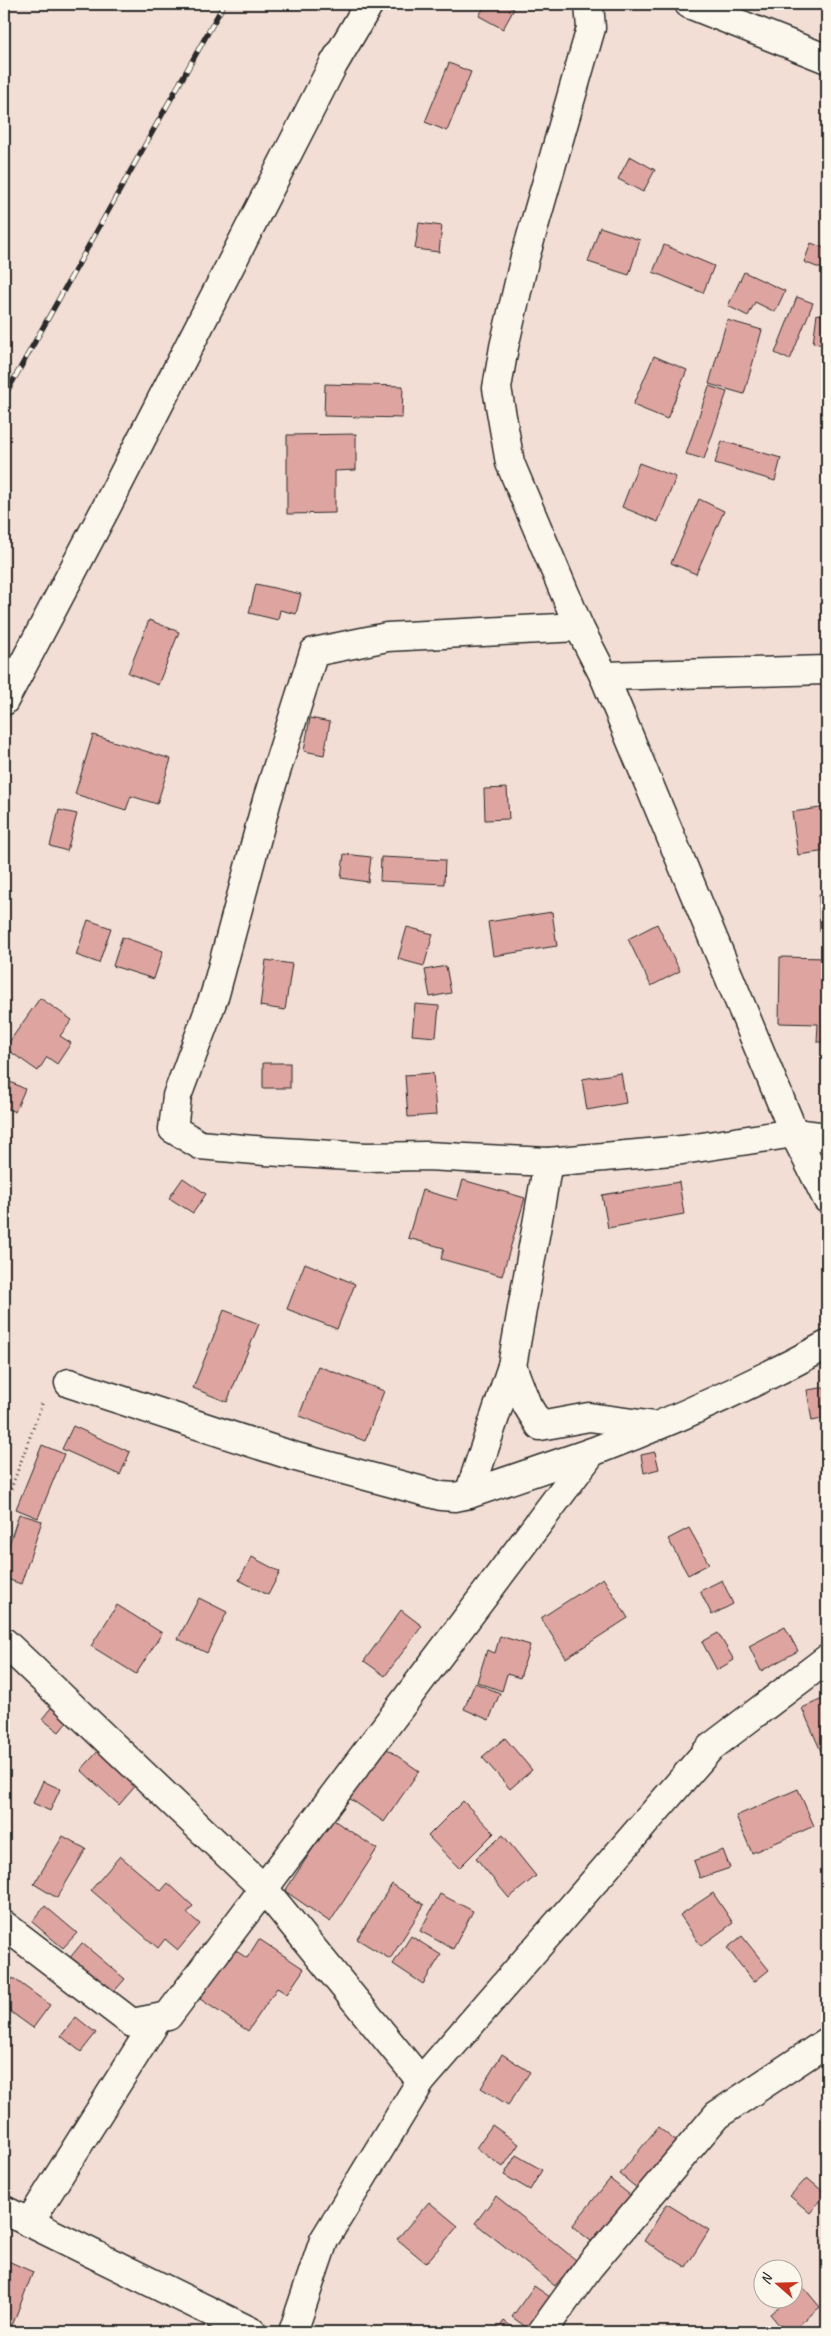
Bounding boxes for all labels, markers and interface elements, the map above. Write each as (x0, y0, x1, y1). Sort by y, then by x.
north arrow (754, 2258, 804, 2308)
text: N (757, 2271, 777, 2287)

